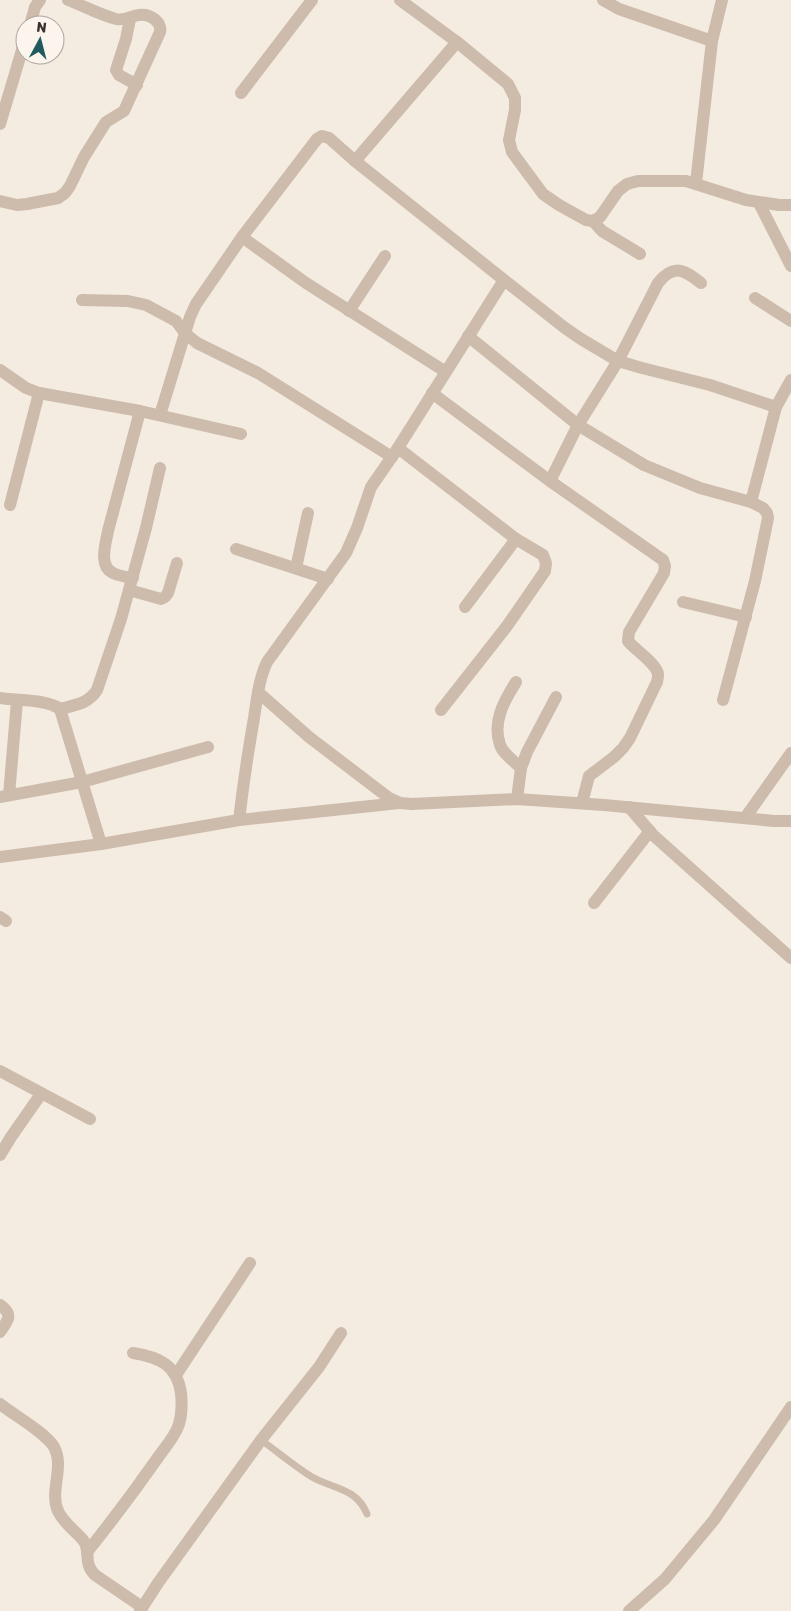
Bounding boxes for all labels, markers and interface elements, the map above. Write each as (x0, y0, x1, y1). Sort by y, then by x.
north arrow (15, 15, 65, 65)
text: N (35, 19, 48, 37)

